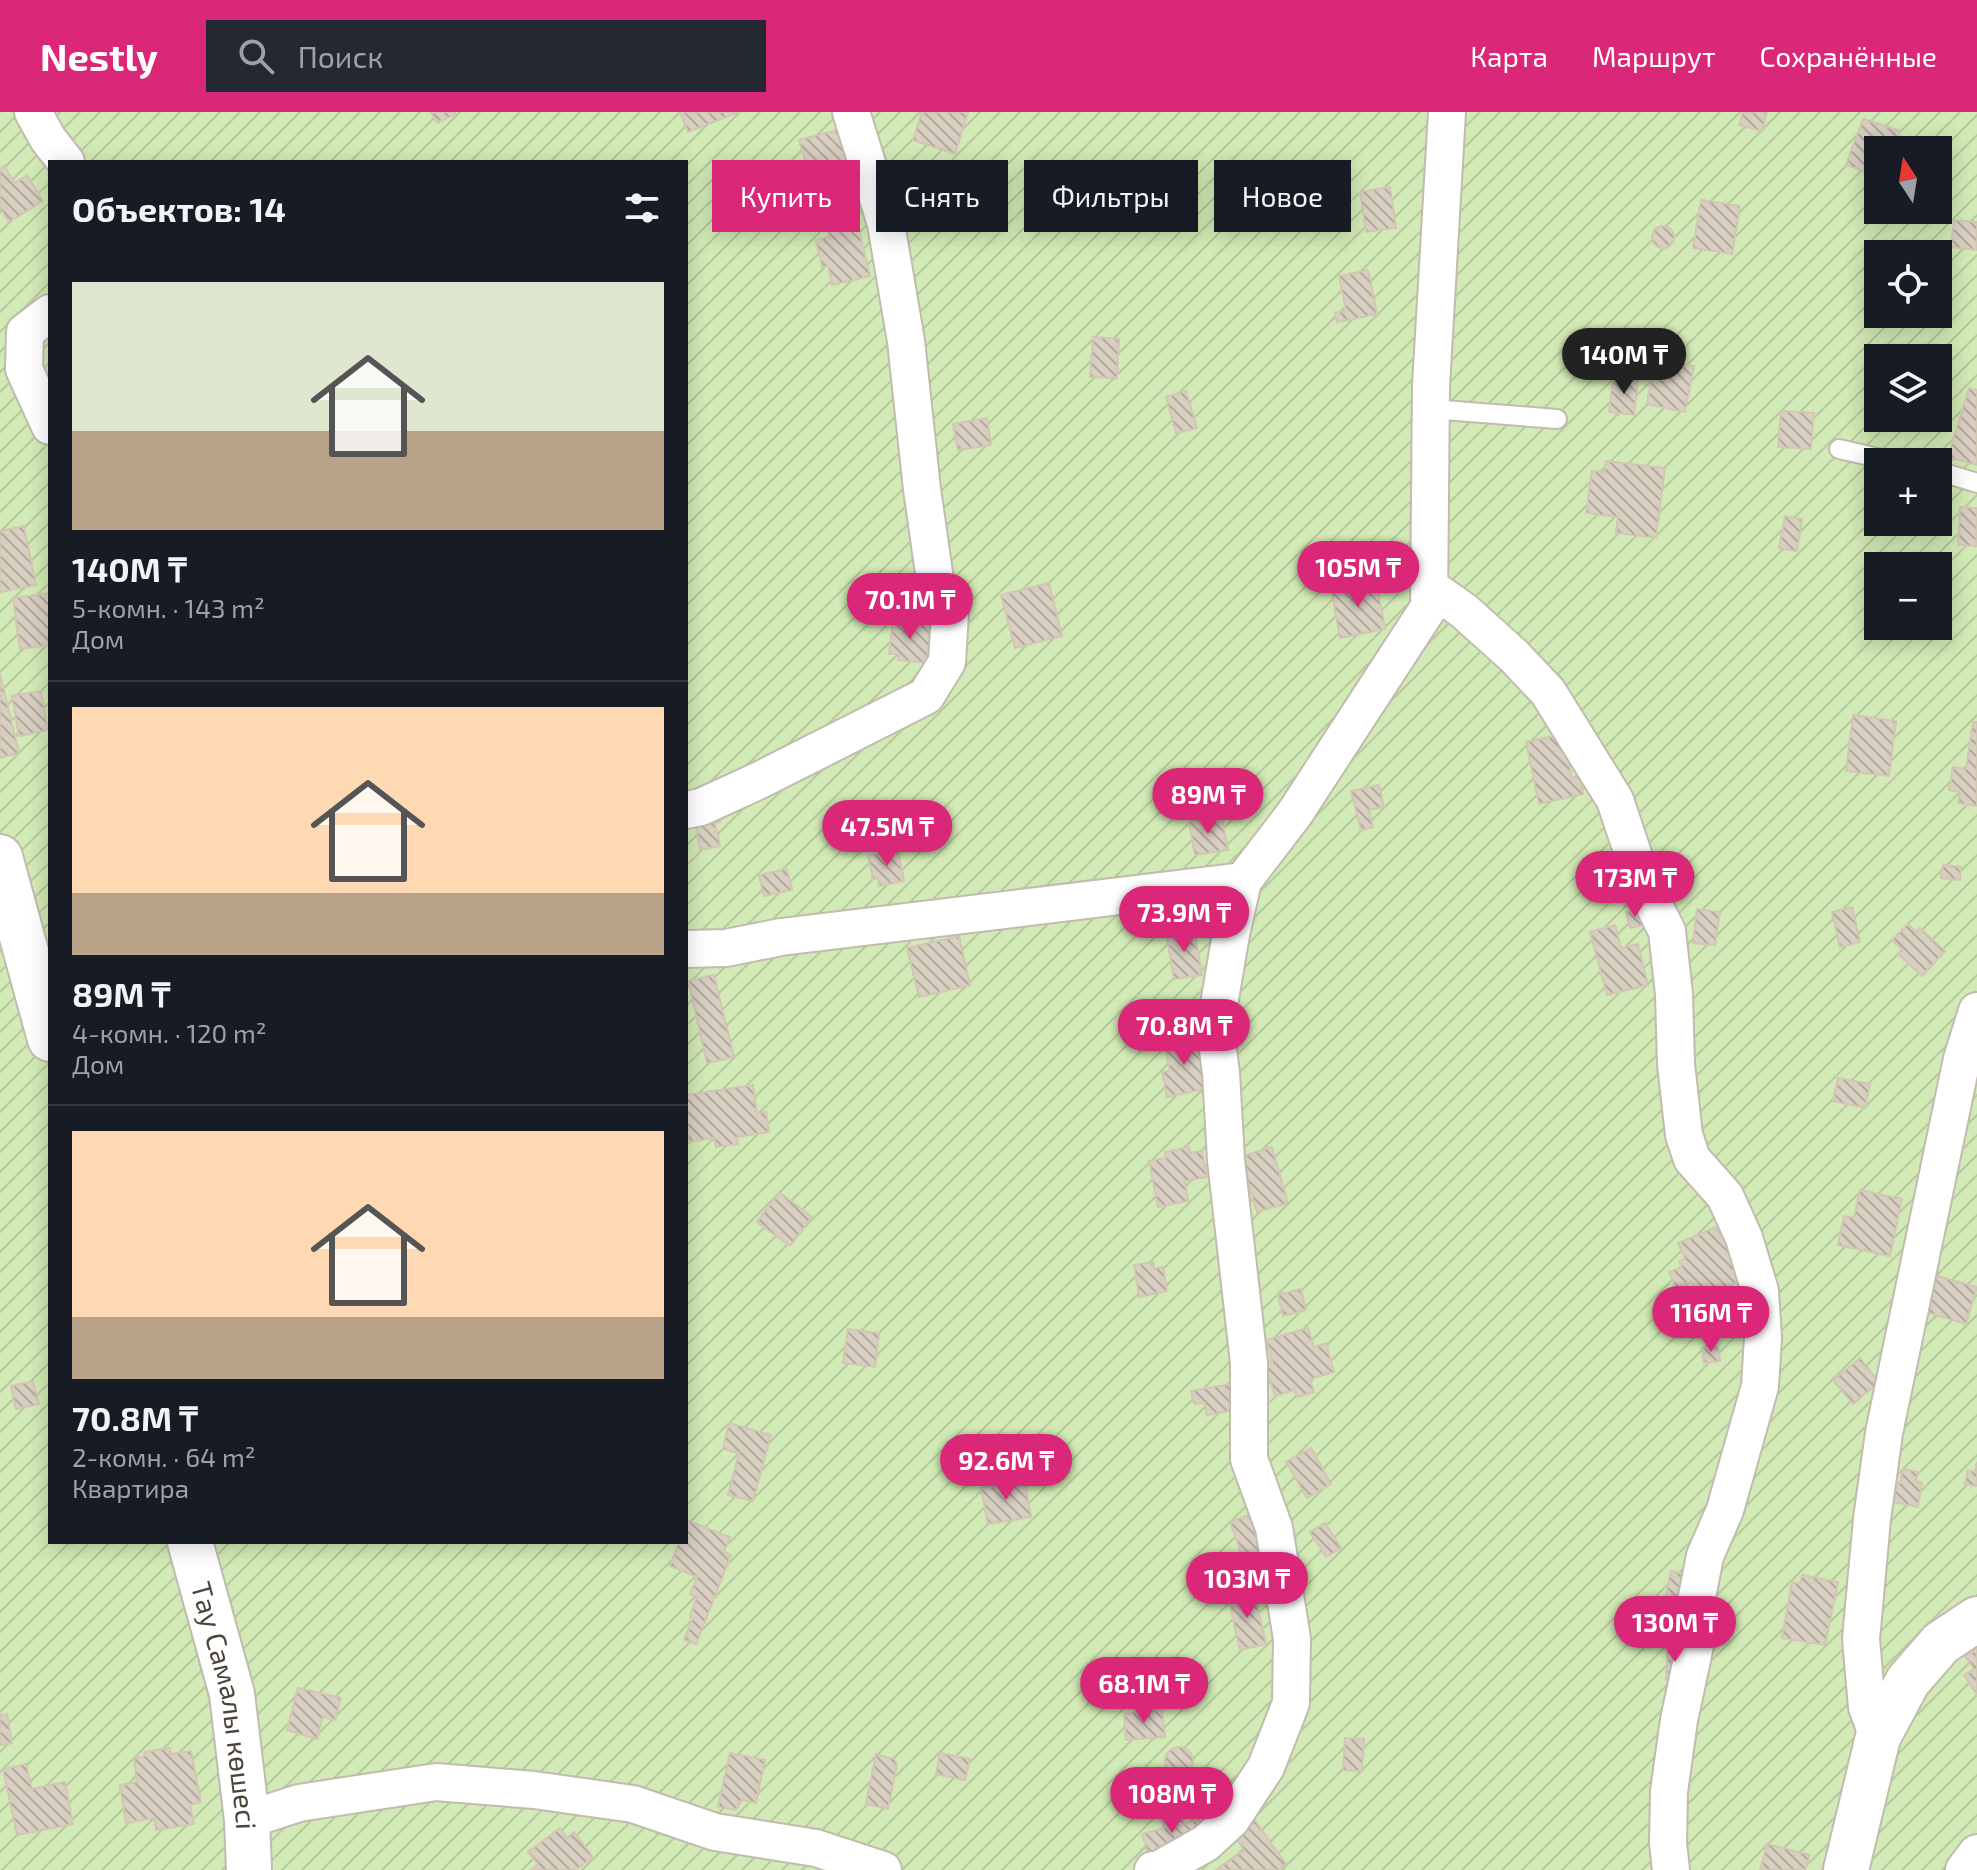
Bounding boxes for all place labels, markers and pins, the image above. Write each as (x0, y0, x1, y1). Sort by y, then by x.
pin: 140M ₸ (1559, 328, 1689, 396)
pin: 105M ₸ (1293, 541, 1423, 609)
pin: 70.1M ₸ (836, 573, 984, 641)
pin: 89M ₸ (1152, 768, 1264, 836)
pin: 47.5M ₸ (813, 800, 961, 868)
pin: 173M ₸ (1570, 851, 1700, 919)
pin: 73.9M ₸ (1110, 886, 1258, 954)
pin: 70.8M ₸ (1110, 999, 1258, 1067)
pin: 116M ₸ (1646, 1286, 1776, 1354)
pin: 92.6M ₸ (932, 1434, 1080, 1502)
pin: 103M ₸ (1182, 1552, 1312, 1620)
pin: 130M ₸ (1610, 1596, 1740, 1664)
pin: 68.1M ₸ (1070, 1657, 1218, 1725)
pin: 108M ₸ (1107, 1767, 1237, 1835)

